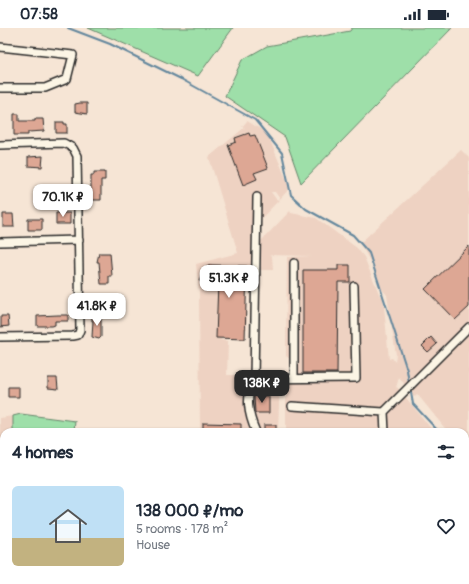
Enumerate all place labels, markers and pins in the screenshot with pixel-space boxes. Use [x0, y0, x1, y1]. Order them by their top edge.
pin: 70.1K ₽ [26, 184, 100, 218]
pin: 51.3K ₽ [192, 265, 266, 299]
pin: 41.8K ₽ [60, 293, 134, 327]
pin: 138K ₽ [229, 370, 295, 404]

